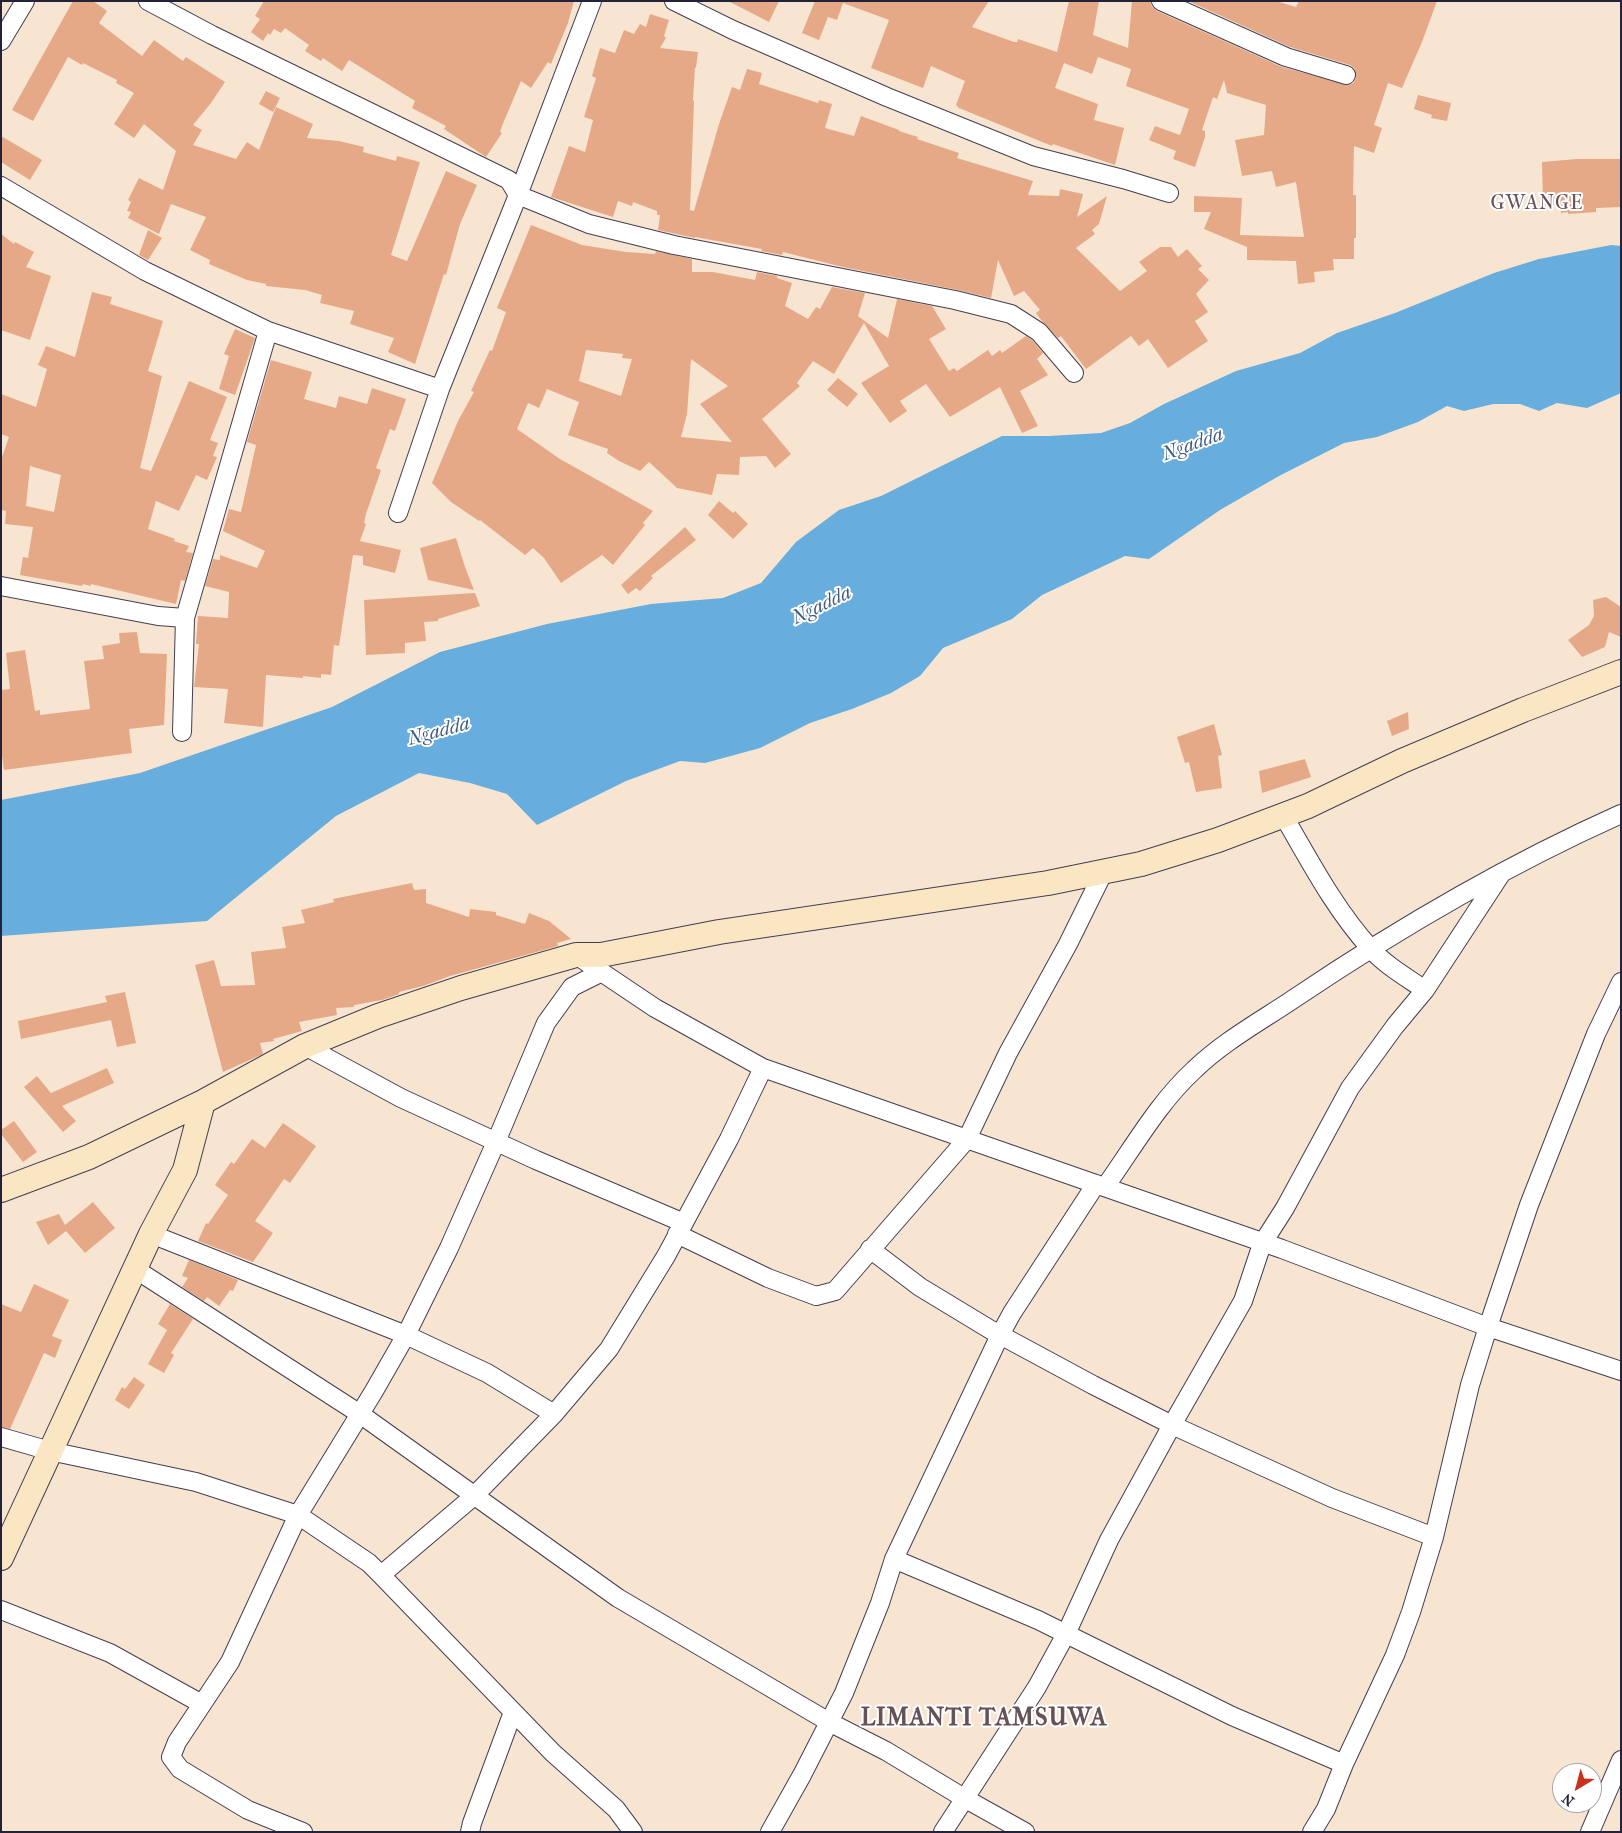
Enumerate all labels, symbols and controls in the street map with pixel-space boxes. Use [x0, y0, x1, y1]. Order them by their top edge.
district label: GWANGE [1490, 192, 1584, 216]
water label: Ngadda [1159, 423, 1227, 467]
water label: Ngadda [788, 581, 856, 631]
water label: Ngadda [405, 712, 473, 752]
district label: LIMANTI TAMSUWA [859, 1705, 1109, 1733]
north arrow [1552, 1763, 1602, 1813]
text: N [1559, 1790, 1578, 1810]

